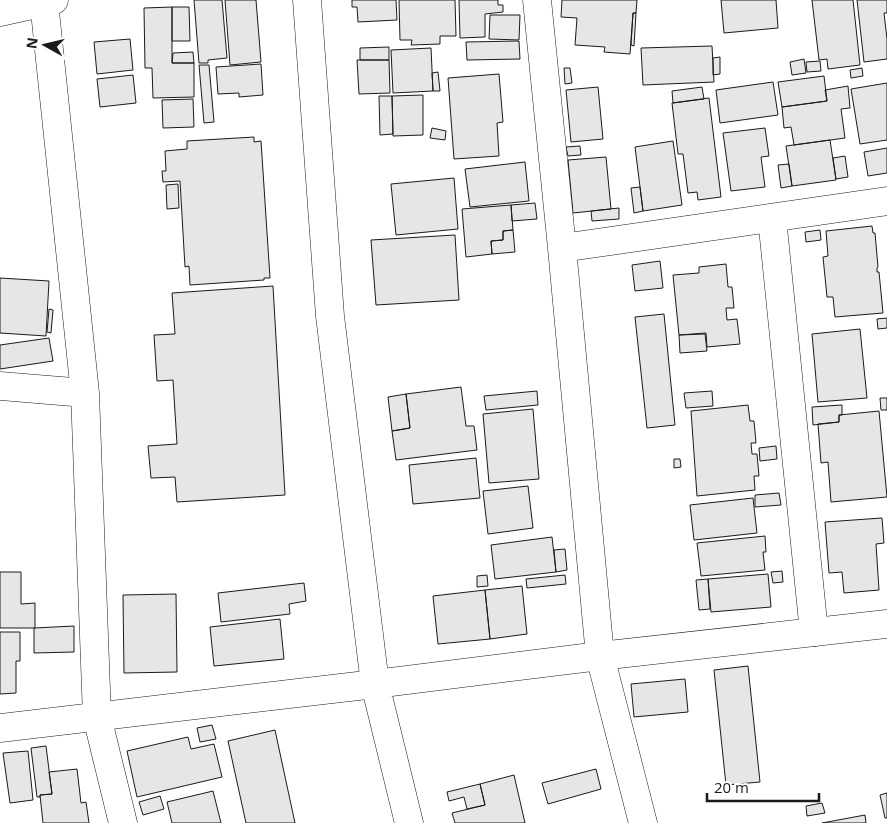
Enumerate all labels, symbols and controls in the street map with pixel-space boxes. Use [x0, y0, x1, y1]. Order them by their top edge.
north arrow [20, 20, 70, 70]
text: N [21, 36, 42, 50]
scale bar [707, 770, 820, 802]
text: 20 m [714, 777, 749, 797]

